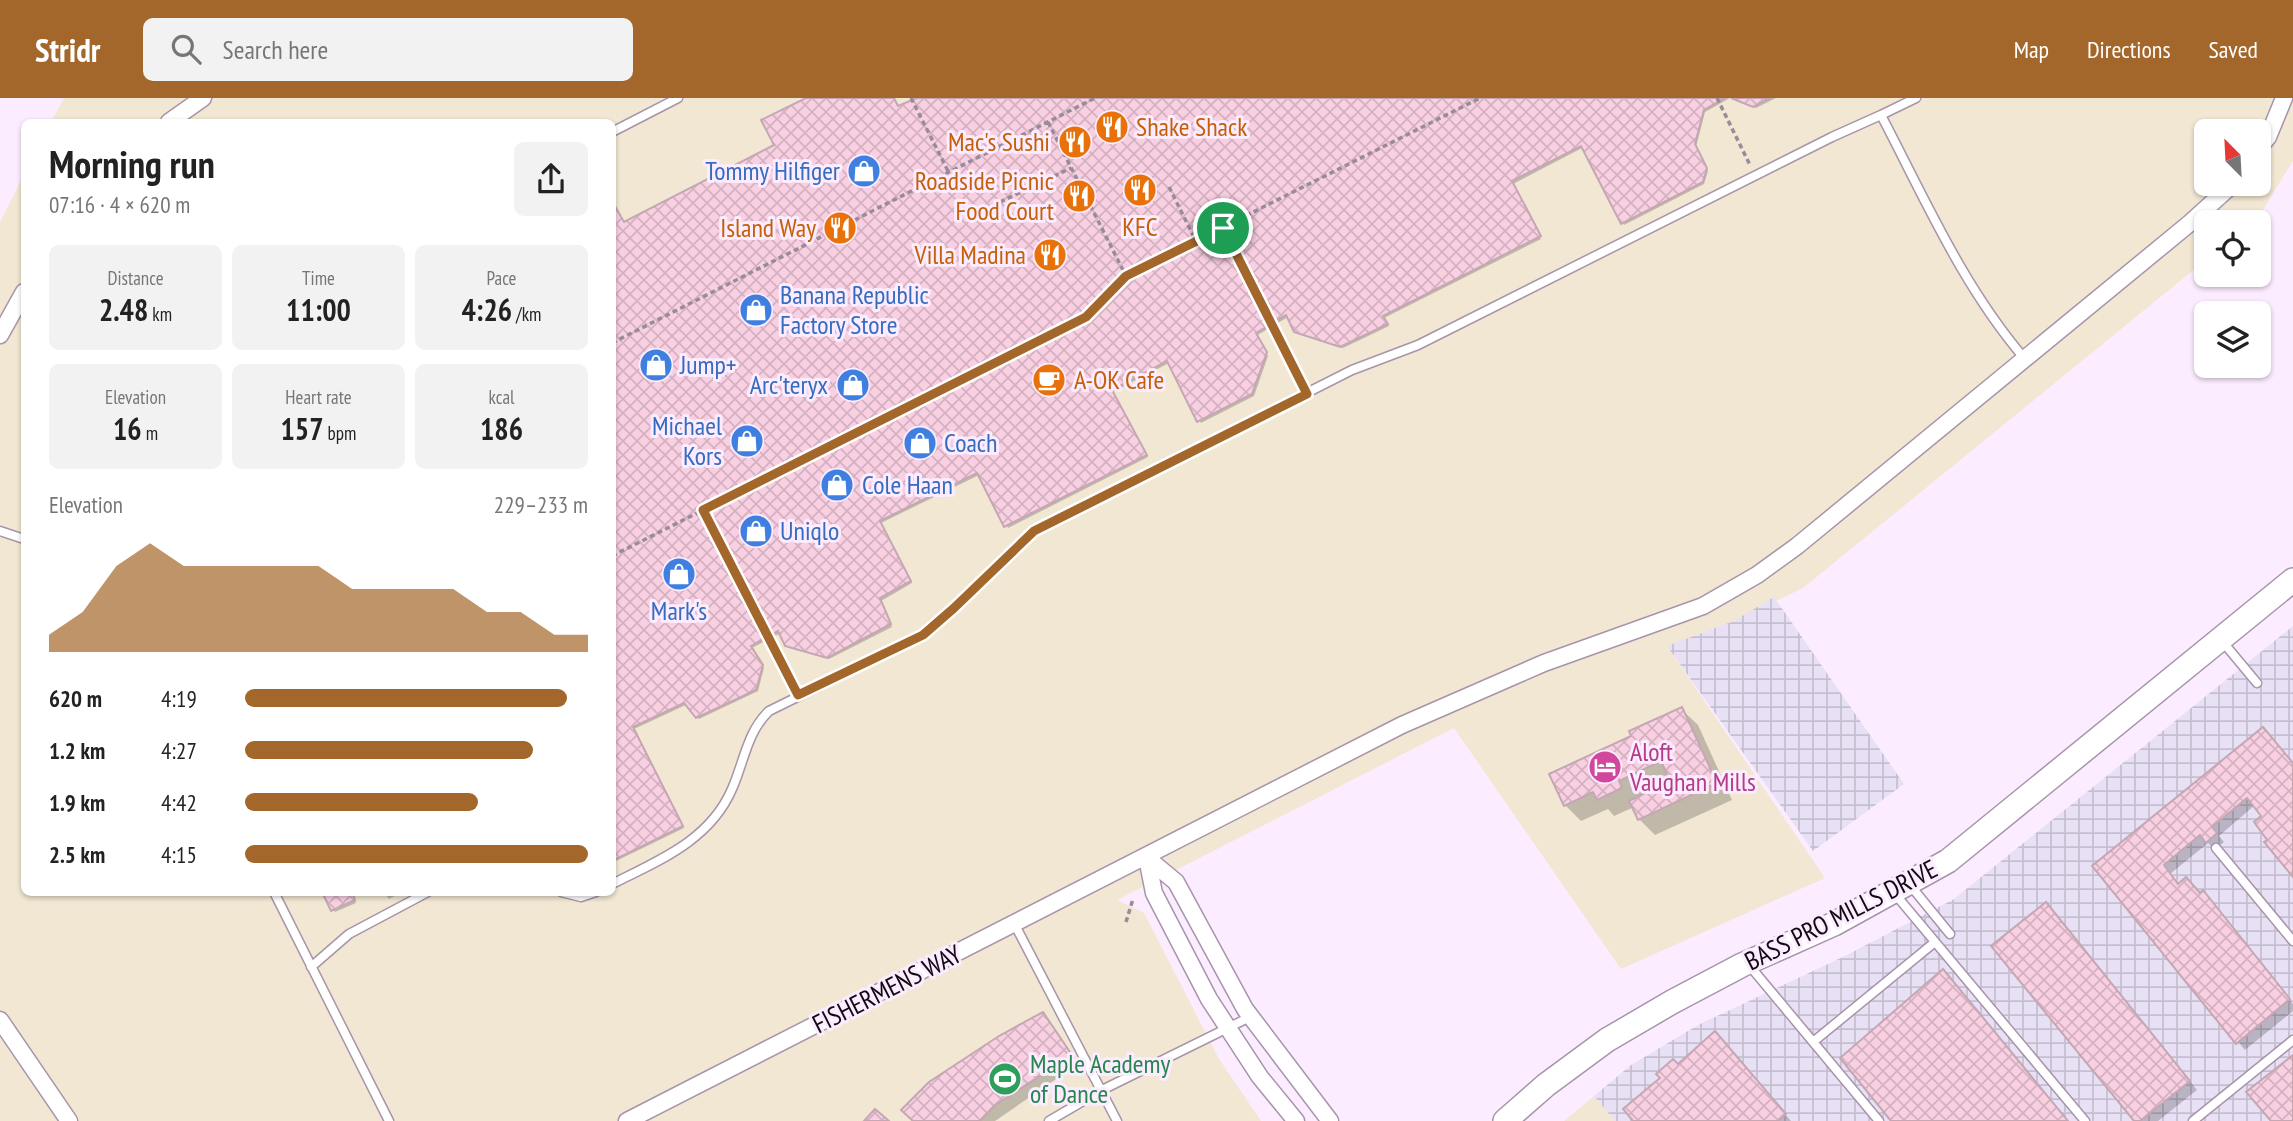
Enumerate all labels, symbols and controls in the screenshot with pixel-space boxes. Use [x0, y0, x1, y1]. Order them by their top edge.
search box [143, 18, 633, 81]
text: Stridr [35, 28, 101, 71]
icon: search [167, 30, 205, 68]
text: Search here [223, 33, 328, 66]
text: Map [2014, 34, 2049, 65]
text: Directions [2087, 34, 2171, 65]
text: Saved [2209, 34, 2258, 65]
restaurant icon: Shake Shack [1093, 108, 1131, 146]
place label: Shake Shack [1136, 110, 1247, 143]
north arrow [2194, 119, 2272, 196]
map controls [2194, 119, 2271, 378]
restaurant icon: Mac's Sushi [1056, 123, 1094, 161]
place label: Mac's Sushi [948, 125, 1050, 158]
text: Morning run [49, 139, 215, 188]
button: share [514, 142, 588, 216]
shop icon: Tommy Hilfiger [845, 152, 883, 190]
place label: Tommy Hilfiger [705, 154, 840, 187]
place label: Roadside Picnic Food Court [915, 164, 1054, 227]
restaurant icon: KFC [1121, 171, 1159, 209]
restaurant icon: Roadside Picnic Food Court [1060, 177, 1098, 215]
text: 07:16 · 4 × 620 m [49, 190, 190, 219]
pin [1193, 198, 1253, 258]
restaurant icon: Island Way [821, 209, 859, 247]
icon: arrive [1204, 209, 1242, 247]
place label: KFC [1122, 210, 1158, 243]
button: locate [2194, 210, 2271, 287]
place label: Island Way [720, 211, 816, 244]
restaurant icon: Villa Madina [1031, 236, 1069, 274]
place label: Villa Madina [914, 238, 1026, 271]
text: Distance [108, 266, 163, 290]
text: Time [302, 266, 335, 290]
text: Pace [487, 266, 516, 290]
place label: Banana Republic Factory Store [780, 278, 929, 341]
text: 2.48 [99, 290, 148, 329]
text: 11:00 [286, 290, 351, 329]
text: 4:26 [462, 290, 512, 329]
shop icon: Banana Republic Factory Store [737, 291, 775, 329]
button: layers [2194, 301, 2271, 378]
text: km [148, 302, 172, 326]
text: /km [512, 302, 541, 326]
shop icon: Jump+ [637, 346, 675, 384]
place label: Jump+ [679, 348, 737, 381]
cafe icon: A-OK Cafe [1030, 361, 1068, 399]
place label: A-OK Cafe [1074, 363, 1164, 396]
shop icon: Arc'teryx [834, 366, 872, 404]
place label: Arc'teryx [750, 368, 828, 401]
text: Elevation [105, 385, 166, 409]
text: Heart rate [285, 385, 352, 409]
text: kcal [489, 385, 514, 409]
text: 16 [113, 409, 142, 448]
text: 157 [281, 409, 324, 448]
text: 186 [480, 409, 523, 448]
place label: Michael Kors [652, 409, 722, 472]
text: m [142, 421, 158, 445]
text: bpm [324, 421, 356, 445]
shop icon: Michael Kors [728, 422, 766, 460]
shop icon: Coach [901, 424, 939, 462]
place label: Coach [944, 426, 998, 459]
shop icon: Cole Haan [818, 466, 856, 504]
place label: Cole Haan [862, 468, 953, 501]
text: Elevation [49, 490, 123, 519]
text: 229–233 m [494, 490, 588, 519]
shop icon: Uniqlo [737, 512, 775, 550]
place label: Uniqlo [780, 514, 839, 547]
shop icon: Mark's [660, 555, 698, 593]
place label: Mark's [651, 594, 707, 627]
text: 620 m [49, 684, 102, 713]
text: 4:19 [161, 684, 197, 713]
place label: Aloft Vaughan Mills [1629, 735, 1756, 798]
text: 1.2 km [49, 736, 105, 765]
text: 4:27 [161, 736, 197, 765]
hotel icon: Aloft Vaughan Mills [1586, 748, 1624, 786]
text: 1.9 km [49, 788, 105, 817]
text: 4:42 [161, 788, 197, 817]
text: 2.5 km [49, 840, 105, 869]
text: 4:15 [161, 840, 197, 869]
street label: BASS PRO MILLS DRIVE [1739, 852, 1943, 977]
street label: FISHERMENS WAY [807, 937, 967, 1040]
place label: Maple Academy of Dance [1030, 1047, 1170, 1110]
sports icon: Maple Academy of Dance [986, 1060, 1024, 1098]

